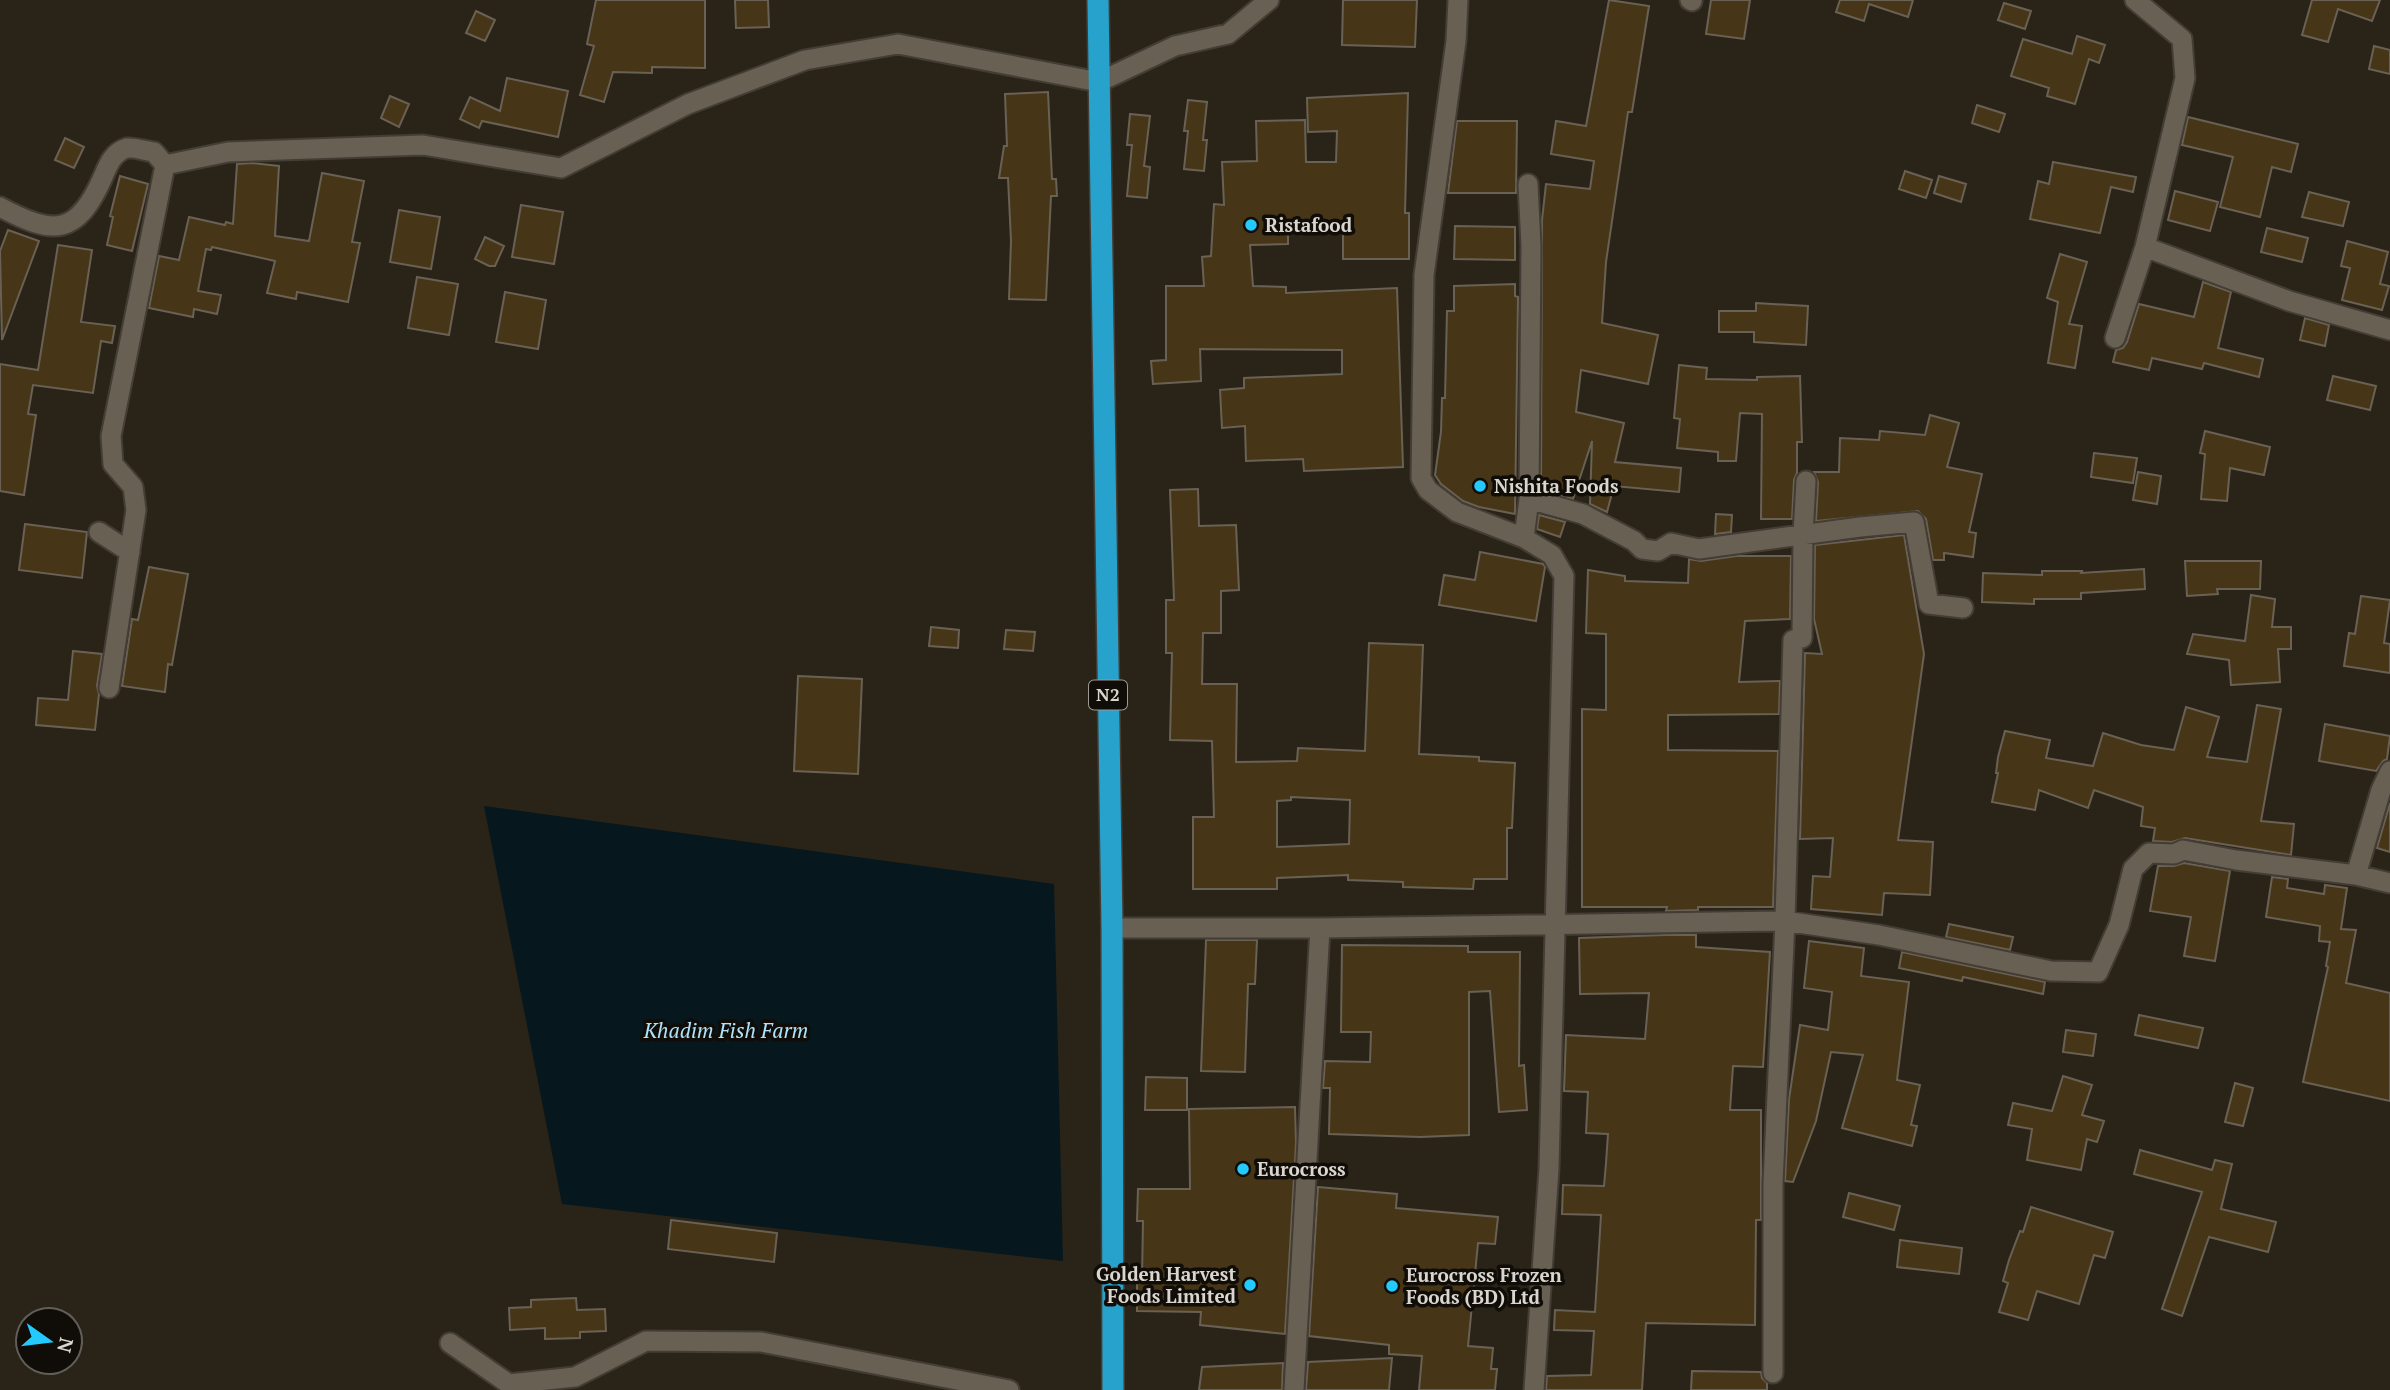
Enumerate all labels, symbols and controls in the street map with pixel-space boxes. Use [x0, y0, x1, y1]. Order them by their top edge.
place label: Ristafood [1265, 212, 1353, 237]
marker: Ristafood [1243, 217, 1259, 233]
place label: Nishita Foods [1494, 473, 1619, 498]
marker: Nishita Foods [1472, 478, 1488, 494]
road number: N2 [1089, 680, 1127, 710]
water label: Khadim Fish Farm [643, 1016, 808, 1044]
place label: Eurocross [1257, 1156, 1346, 1181]
marker: Eurocross [1235, 1161, 1251, 1177]
place label: Golden Harvest Foods Limited [1096, 1261, 1237, 1308]
place label: Eurocross Frozen Foods (BD) Ltd [1406, 1262, 1563, 1309]
marker: Golden Harvest Foods Limited [1242, 1277, 1258, 1293]
marker: Eurocross Frozen Foods (BD) Ltd [1384, 1278, 1400, 1294]
north arrow [14, 1306, 84, 1376]
text: N [52, 1335, 80, 1356]

